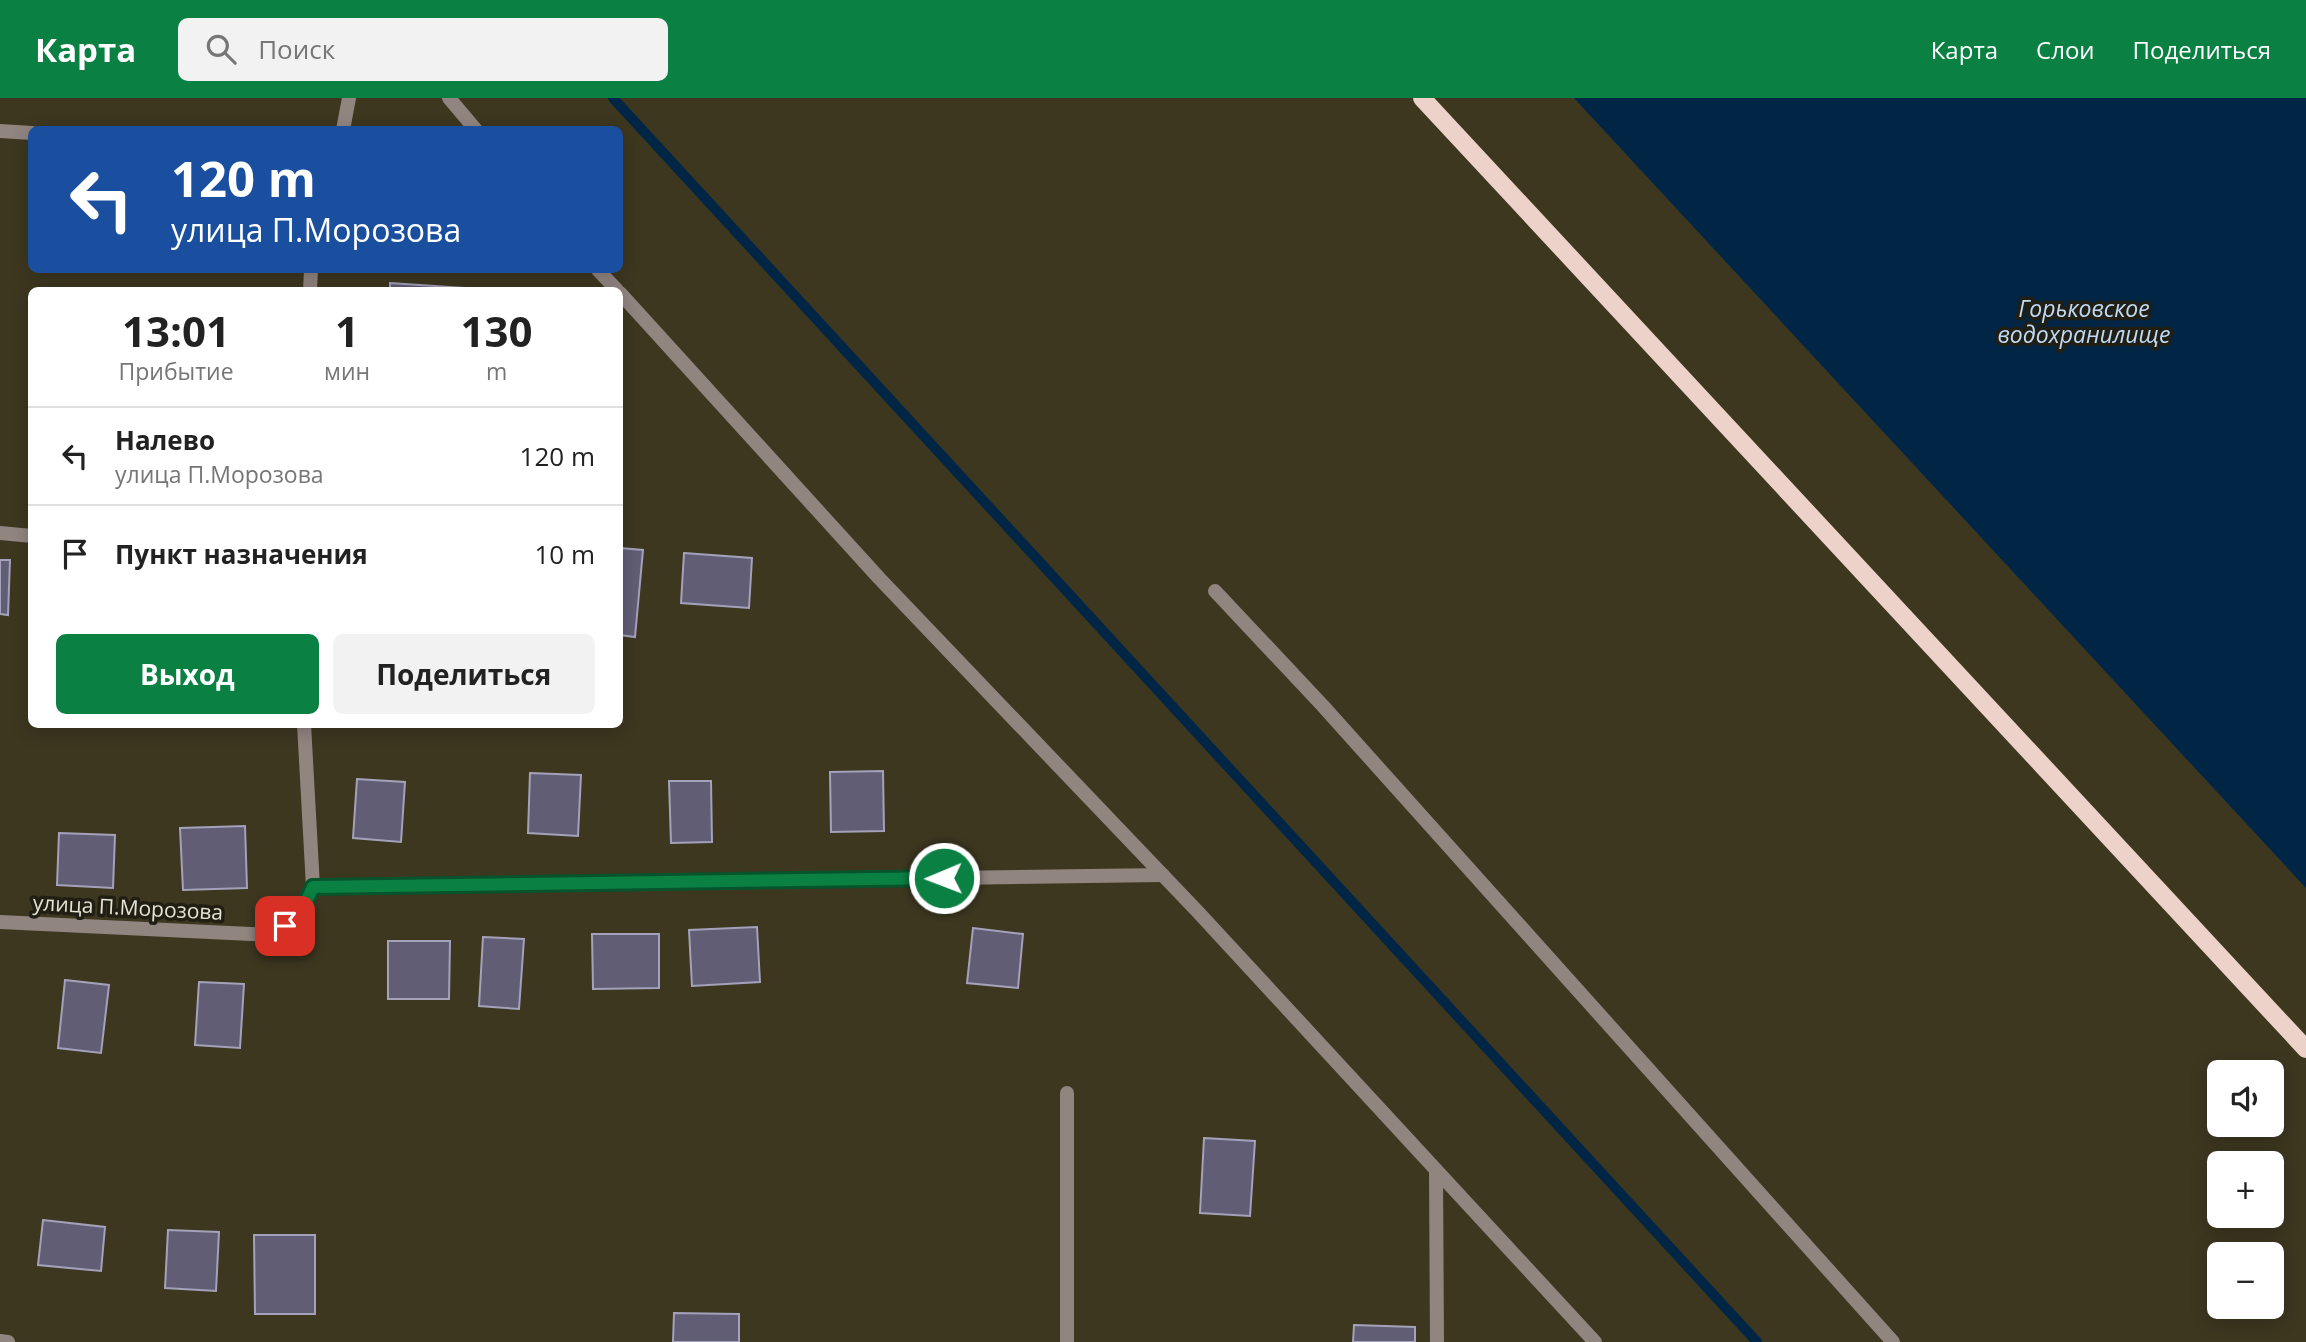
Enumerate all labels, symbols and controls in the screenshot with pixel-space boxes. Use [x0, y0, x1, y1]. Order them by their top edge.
search box [178, 18, 668, 81]
text: Карта [35, 27, 136, 72]
icon: search [202, 30, 240, 68]
text: Поиск [258, 31, 335, 67]
text: Карта [1931, 33, 1998, 66]
text: Слои [2036, 33, 2095, 66]
text: Поделиться [2133, 33, 2271, 66]
text: 120 m [171, 145, 316, 211]
icon: left [56, 154, 147, 245]
text: улица П.Морозова [171, 208, 461, 251]
water label: Горьковское водохранилище [1997, 292, 2171, 350]
text: 13:01 [122, 302, 230, 359]
text: 1 [335, 302, 359, 359]
text: 130 [461, 302, 533, 359]
text: Прибытие [118, 355, 234, 387]
text: мин [324, 355, 370, 387]
text: m [486, 355, 507, 387]
text: Налево [115, 422, 215, 458]
icon: left [56, 437, 94, 475]
text: 120 m [520, 438, 595, 474]
text: улица П.Морозова [115, 458, 324, 490]
icon: arrive [56, 535, 94, 573]
text: Пункт назначения [115, 536, 368, 572]
text: 10 m [534, 536, 595, 572]
button: Выход [56, 634, 319, 714]
button: Поделиться [333, 634, 595, 714]
position arrow [907, 841, 981, 915]
street label: улица П.Морозова [32, 888, 224, 926]
pin [255, 896, 315, 956]
icon: arrive [266, 907, 304, 945]
map controls [2207, 1060, 2284, 1319]
button: sound [2207, 1060, 2284, 1137]
button: + [2207, 1151, 2284, 1228]
button: − [2207, 1242, 2284, 1319]

